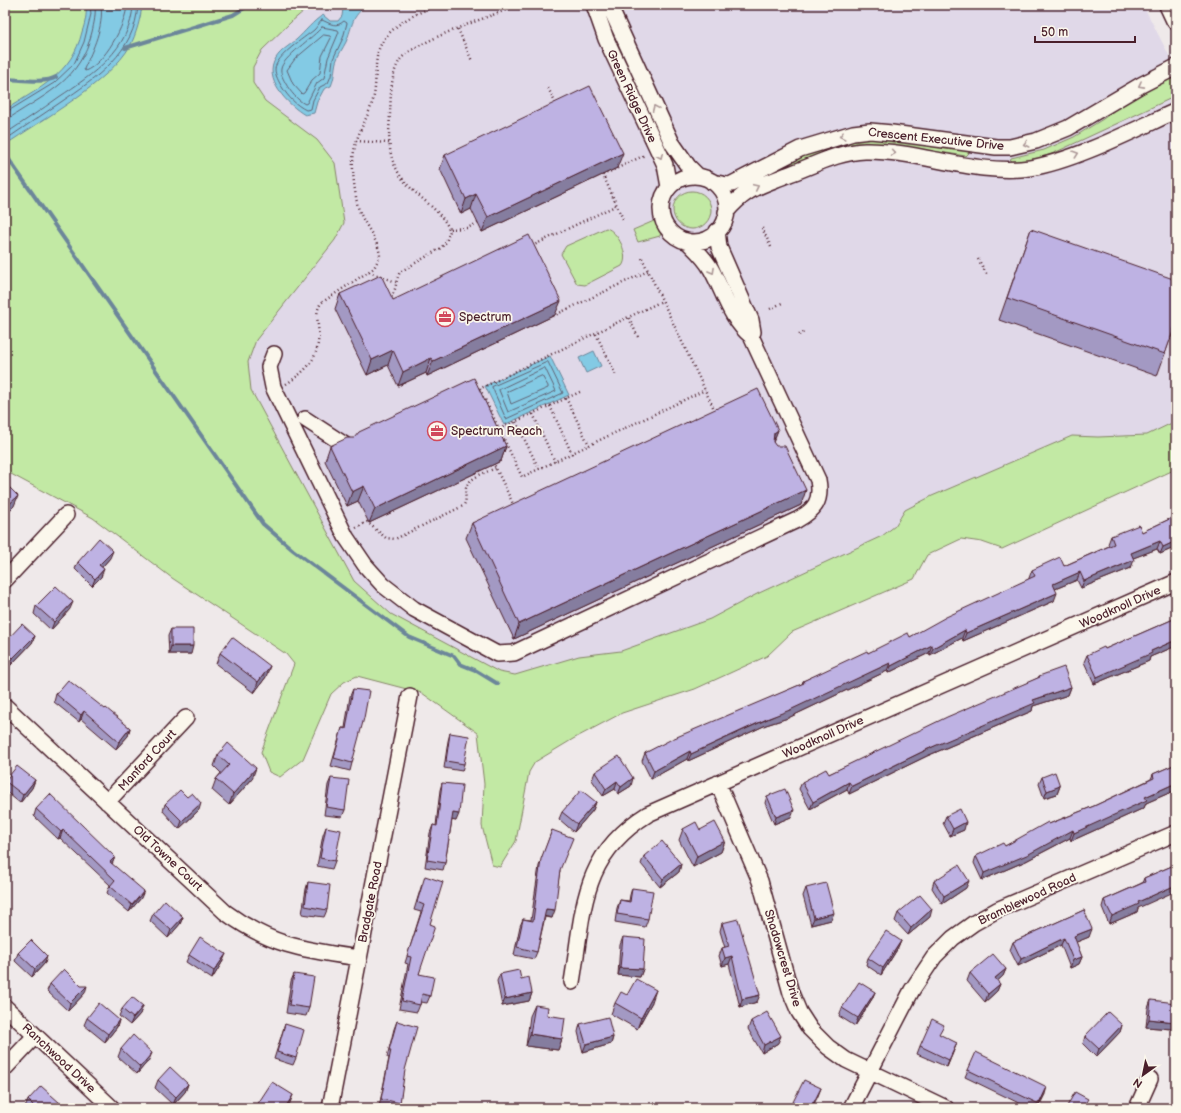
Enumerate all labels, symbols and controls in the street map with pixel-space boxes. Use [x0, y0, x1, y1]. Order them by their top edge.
scale bar [1035, 18, 1135, 44]
text: 50 m [1041, 25, 1068, 40]
street label: Green Ridge Drive [603, 47, 660, 145]
one-way arrow [1138, 80, 1145, 87]
one-way arrow [652, 105, 660, 112]
street label: Crescent Executive Drive [867, 125, 1005, 154]
one-way arrow [839, 131, 845, 139]
one-way arrow [1023, 139, 1030, 148]
one-way arrow [890, 148, 897, 157]
one-way arrow [1072, 150, 1079, 159]
one-way arrow [655, 151, 663, 159]
one-way arrow [752, 184, 759, 192]
one-way arrow [707, 267, 714, 274]
office icon: Spectrum [434, 306, 456, 328]
place label: Spectrum [459, 310, 511, 325]
office icon: Spectrum Reach [426, 420, 448, 442]
place label: Spectrum Reach [451, 424, 542, 439]
street label: Woodknoll Drive [1077, 583, 1163, 632]
street label: Woodknoll Drive [780, 713, 866, 762]
street label: Manford Court [115, 726, 180, 794]
street label: Old Towne Court [130, 822, 206, 895]
street label: Bradgate Road [355, 860, 386, 944]
street label: Bramblewood Road [976, 870, 1079, 929]
street label: Shadowcrest Drive [761, 908, 804, 1009]
street label: Ranchwood Drive [19, 1021, 98, 1096]
north arrow [1123, 1055, 1163, 1095]
text: N [1131, 1075, 1145, 1091]

